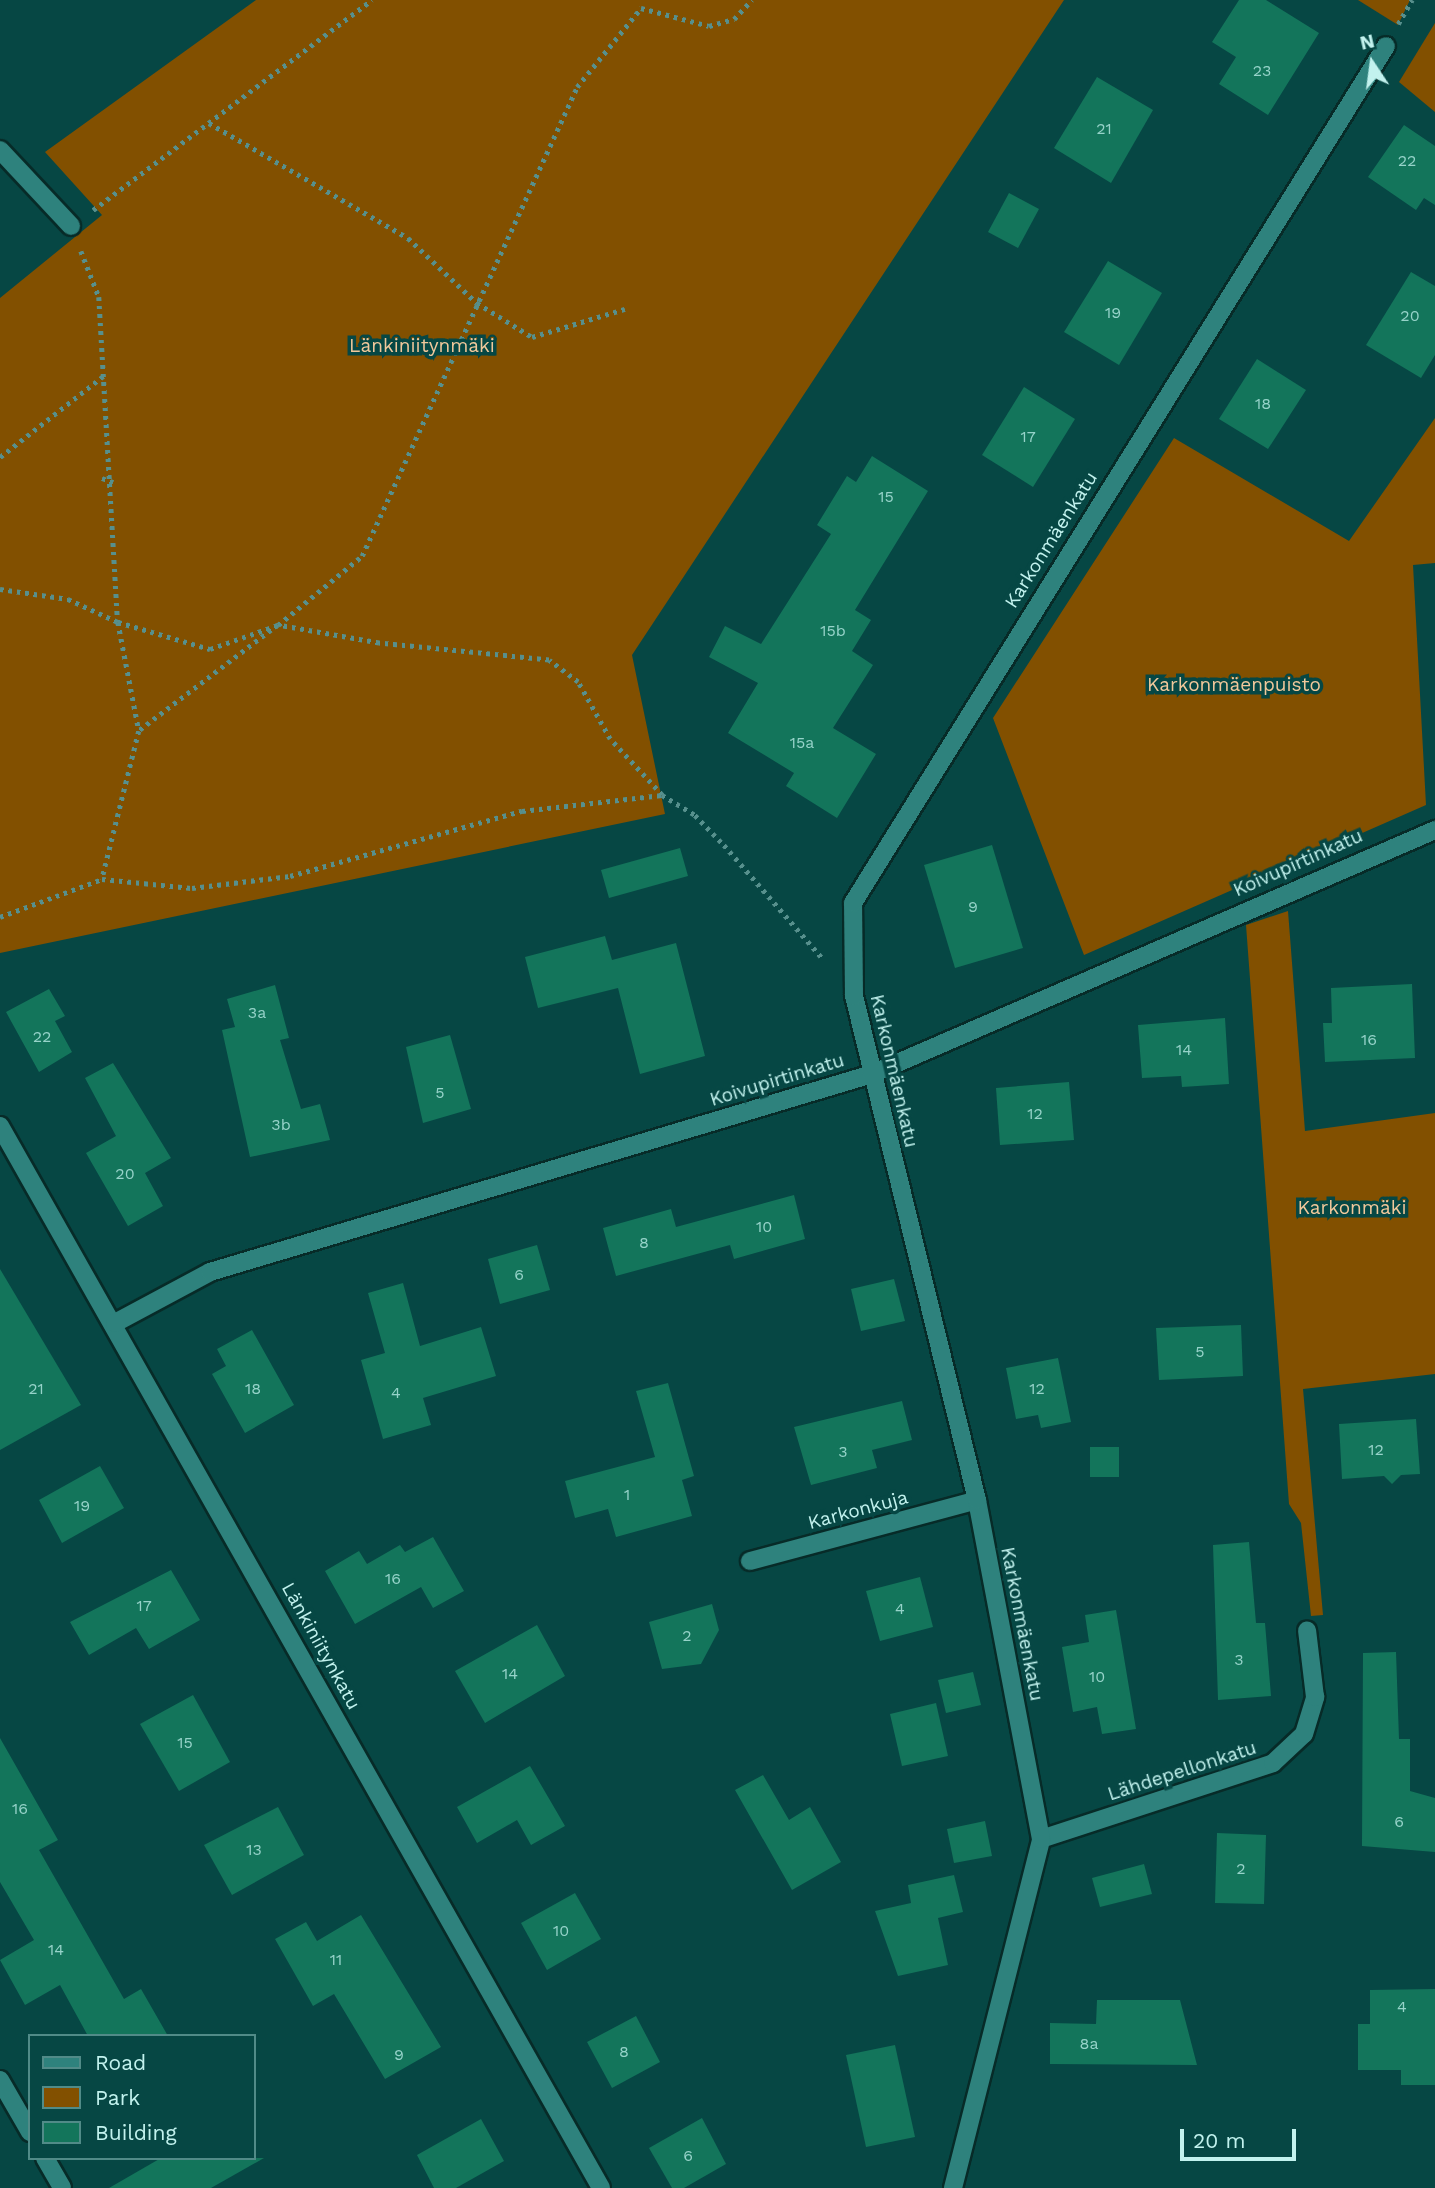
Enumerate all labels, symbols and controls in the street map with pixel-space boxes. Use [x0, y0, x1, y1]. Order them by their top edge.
north arrow [1337, 28, 1407, 98]
text: N [1358, 29, 1377, 55]
house number: 23 [1253, 61, 1271, 81]
house number: 21 [1096, 119, 1112, 139]
house number: 22 [1398, 151, 1416, 171]
house number: 19 [1105, 303, 1121, 323]
house number: 20 [1400, 306, 1420, 326]
park label: Länkiniitynmäki [349, 335, 495, 357]
house number: 18 [1255, 394, 1271, 414]
house number: 17 [1020, 427, 1036, 447]
street label: Karkonmäenkatu [1000, 468, 1102, 612]
house number: 15 [878, 487, 894, 507]
house number: 15b [820, 621, 846, 641]
park label: Karkonmäenpuisto [1147, 674, 1321, 696]
house number: 15a [790, 733, 814, 753]
street label: Koivupirtinkatu [1230, 824, 1366, 902]
house number: 9 [968, 897, 978, 917]
street label: Karkonmäenkatu [865, 992, 923, 1150]
house number: 3a [248, 1003, 266, 1023]
house number: 22 [33, 1027, 51, 1047]
house number: 16 [1361, 1030, 1377, 1050]
house number: 14 [1176, 1040, 1192, 1060]
street label: Koivupirtinkatu [707, 1049, 847, 1111]
house number: 5 [435, 1083, 445, 1103]
house number: 12 [1027, 1104, 1043, 1124]
house number: 3b [271, 1115, 291, 1135]
house number: 20 [115, 1164, 135, 1184]
park label: Karkonmäki [1298, 1197, 1406, 1219]
house number: 10 [756, 1217, 772, 1237]
house number: 8 [639, 1233, 649, 1253]
house number: 6 [514, 1265, 524, 1285]
house number: 5 [1195, 1342, 1205, 1362]
house number: 21 [28, 1379, 44, 1399]
house number: 18 [245, 1379, 261, 1399]
house number: 12 [1029, 1379, 1045, 1399]
house number: 4 [391, 1383, 401, 1403]
house number: 12 [1368, 1440, 1384, 1460]
house number: 3 [838, 1442, 848, 1462]
house number: 1 [624, 1485, 630, 1505]
street label: Karkonkuja [805, 1486, 911, 1534]
house number: 19 [74, 1496, 90, 1516]
street label: Karkonmäenkatu [996, 1545, 1048, 1703]
house number: 16 [385, 1569, 401, 1589]
street label: Länkiniitynkatu [277, 1578, 365, 1714]
house number: 17 [136, 1596, 152, 1616]
house number: 4 [895, 1599, 905, 1619]
house number: 2 [682, 1626, 692, 1646]
house number: 3 [1234, 1650, 1244, 1670]
house number: 14 [502, 1664, 518, 1684]
house number: 10 [1089, 1667, 1105, 1687]
house number: 15 [177, 1733, 193, 1753]
street label: Lähdepellonkatu [1105, 1736, 1259, 1806]
house number: 16 [12, 1799, 28, 1819]
house number: 6 [1394, 1812, 1404, 1832]
house number: 13 [246, 1840, 262, 1860]
house number: 2 [1236, 1859, 1246, 1879]
house number: 10 [553, 1921, 569, 1941]
house number: 14 [48, 1940, 64, 1960]
house number: 11 [330, 1950, 342, 1970]
house number: 4 [1397, 1997, 1407, 2017]
legend [28, 2034, 256, 2160]
house number: 8a [1080, 2034, 1098, 2054]
house number: 8 [619, 2042, 629, 2062]
house number: 9 [394, 2045, 404, 2065]
text: Road [95, 2050, 146, 2075]
text: Park [95, 2085, 140, 2110]
scale bar [1183, 2114, 1298, 2158]
text: Building [95, 2120, 177, 2145]
text: 20 m [1193, 2128, 1245, 2153]
house number: 6 [683, 2146, 693, 2166]

